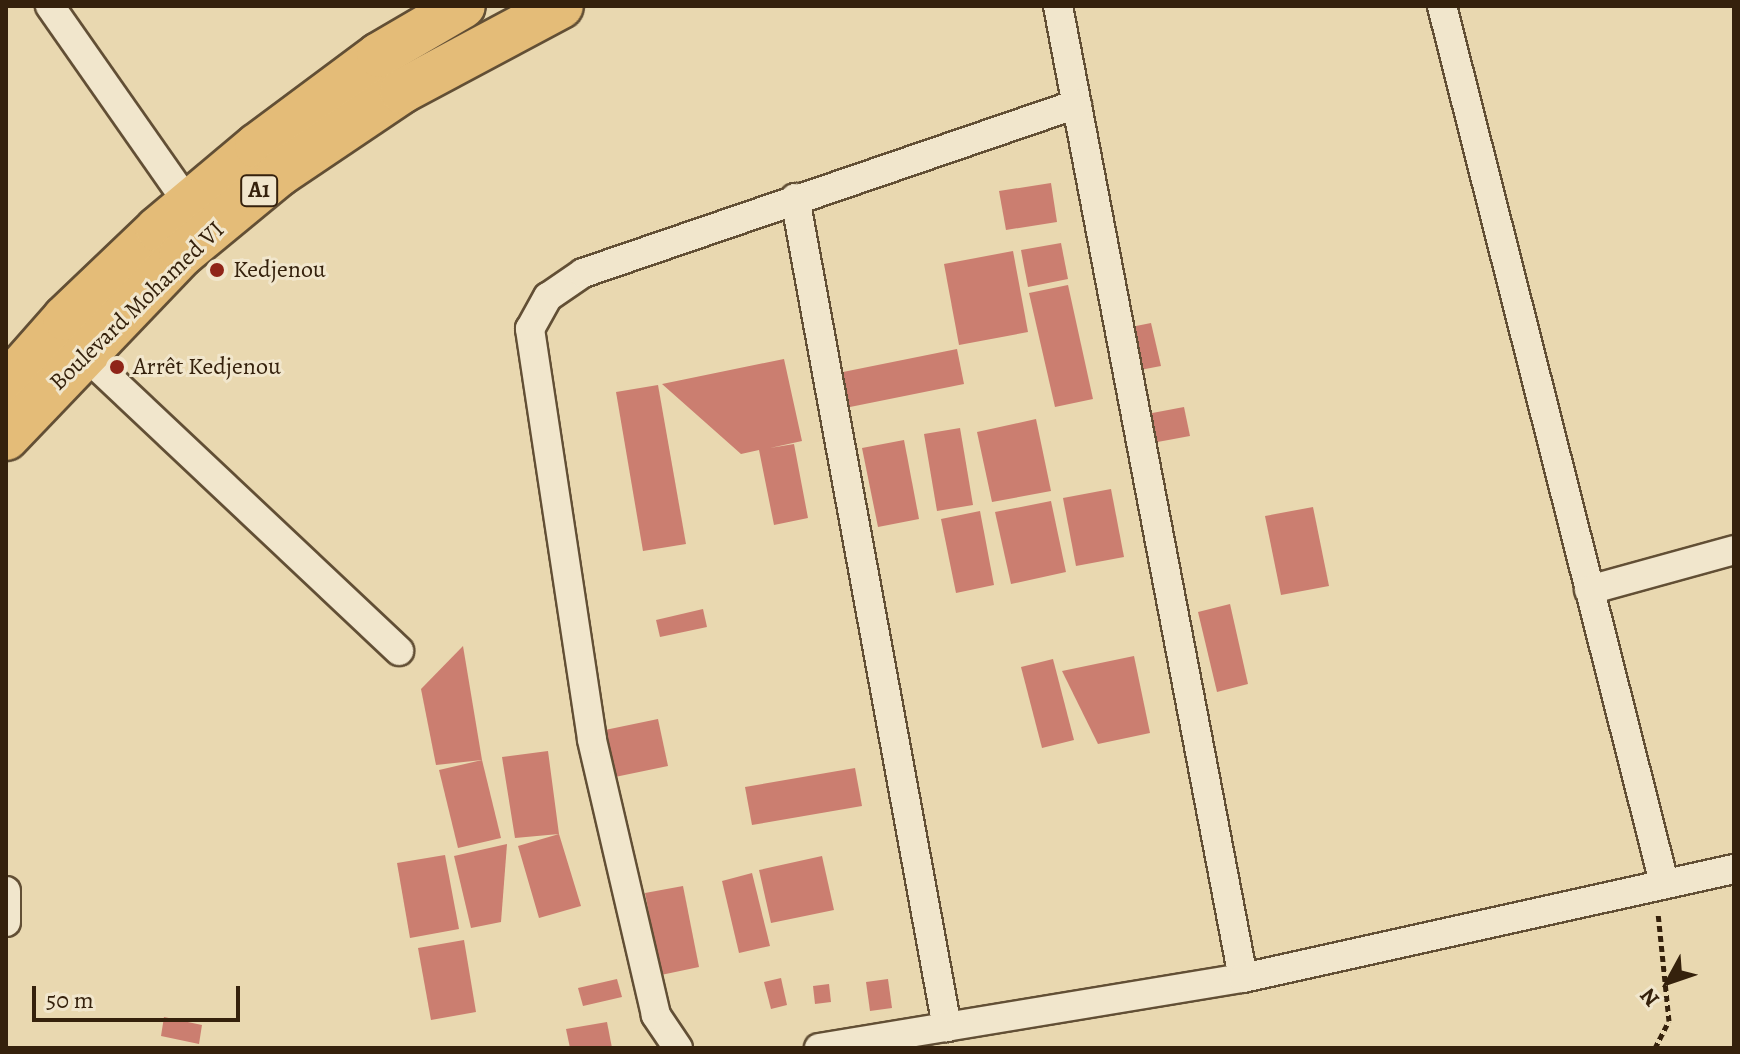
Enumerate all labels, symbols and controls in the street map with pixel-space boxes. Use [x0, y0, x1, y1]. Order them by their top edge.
road number: A1 [239, 173, 279, 209]
street label: Boulevard Mohamed VI [44, 215, 230, 397]
place label: Kedjenou [233, 256, 326, 284]
marker: Kedjenou [208, 261, 226, 279]
place label: Arrêt Kedjenou [133, 353, 281, 381]
marker: Arrêt Kedjenou [108, 358, 126, 376]
north arrow [1628, 942, 1708, 1022]
scale bar [36, 970, 244, 1020]
text: N [1633, 982, 1666, 1013]
text: 50 m [46, 984, 94, 1016]

